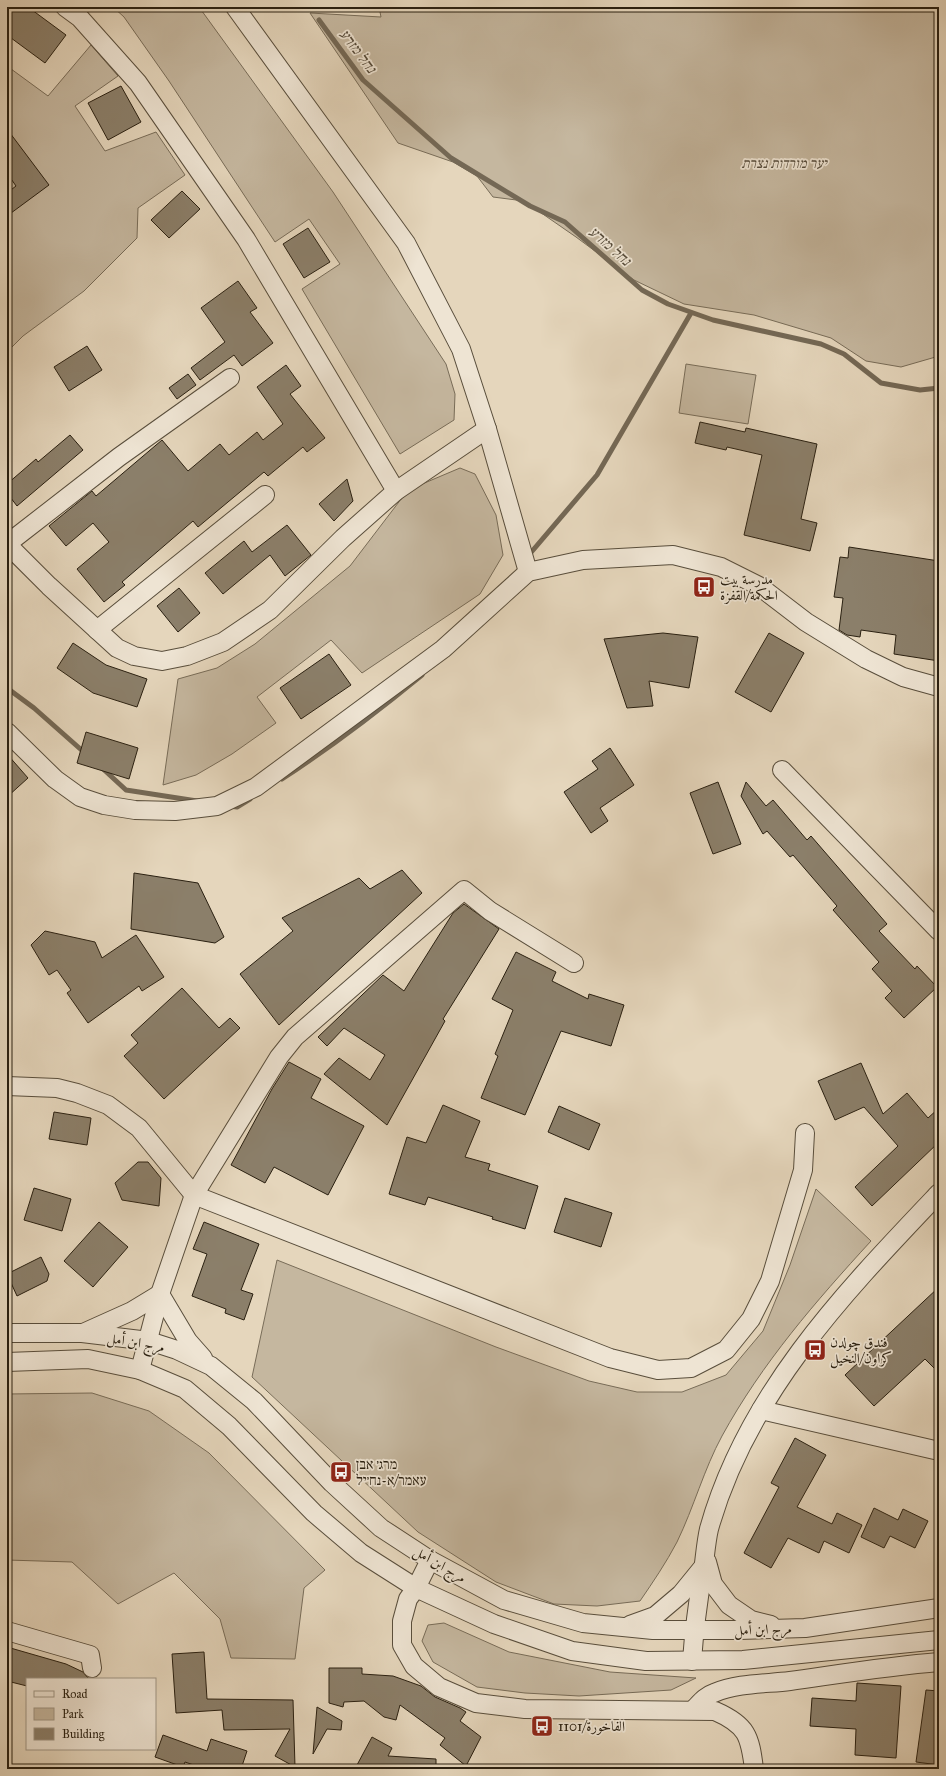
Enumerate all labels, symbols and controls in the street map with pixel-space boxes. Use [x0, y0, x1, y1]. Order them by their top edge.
water label: נחל מזרע [336, 26, 381, 77]
park label: יער מורדות נצרת [741, 155, 829, 172]
water label: נחל מזרע [585, 223, 635, 270]
place label: مدرسة بيت الحكمة/القفزة [720, 571, 778, 604]
bus stop icon: مدرسة بيت الحكمة/القفزة [691, 574, 717, 600]
street label: مرج ابن أمل [105, 1327, 166, 1360]
place label: فندق چولدن كراون/النخيل [830, 1334, 892, 1369]
bus stop icon: فندق چولدن كراون/النخيل [802, 1337, 828, 1363]
place label: מרג׳ אבן עאמר/א-נח׳יל [356, 1456, 427, 1489]
bus stop icon: מרג׳ אבן עאמר/א-נח׳יל [328, 1459, 354, 1485]
street label: مرج ابن أمل [408, 1541, 470, 1590]
street label: مرج ابن أمل [734, 1618, 793, 1643]
legend [26, 1678, 156, 1750]
text: Road [62, 1687, 88, 1701]
text: Park [62, 1707, 84, 1721]
bus stop icon: الفاخورة/1101 [529, 1713, 555, 1739]
place label: الفاخورة/1101 [558, 1718, 625, 1735]
text: Building [62, 1727, 105, 1742]

